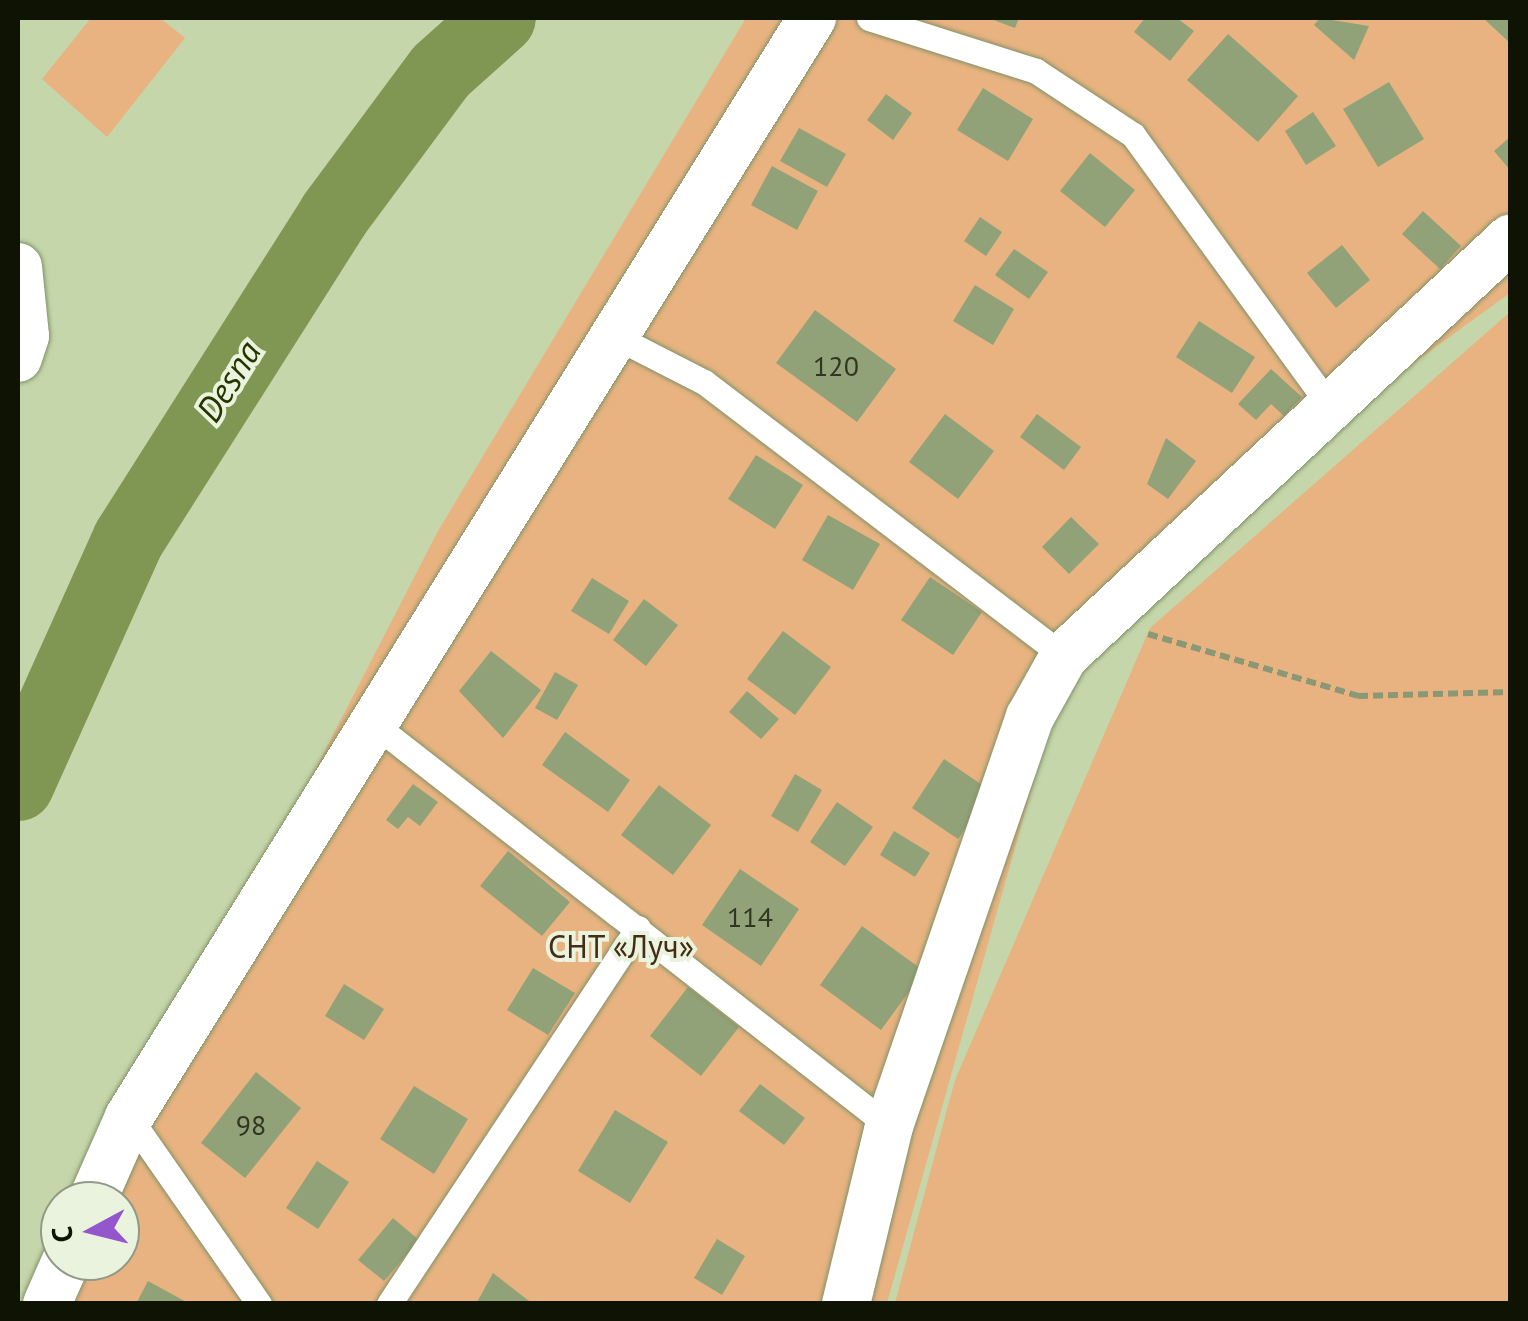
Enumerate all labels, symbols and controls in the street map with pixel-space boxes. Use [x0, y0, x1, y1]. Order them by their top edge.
water label: Desna [187, 333, 269, 429]
house number: 120 [813, 349, 859, 383]
house number: 114 [727, 900, 773, 934]
park label: СНТ «Луч» [547, 927, 695, 965]
house number: 98 [236, 1108, 266, 1142]
north arrow [40, 1181, 140, 1281]
text: С [42, 1224, 81, 1244]

